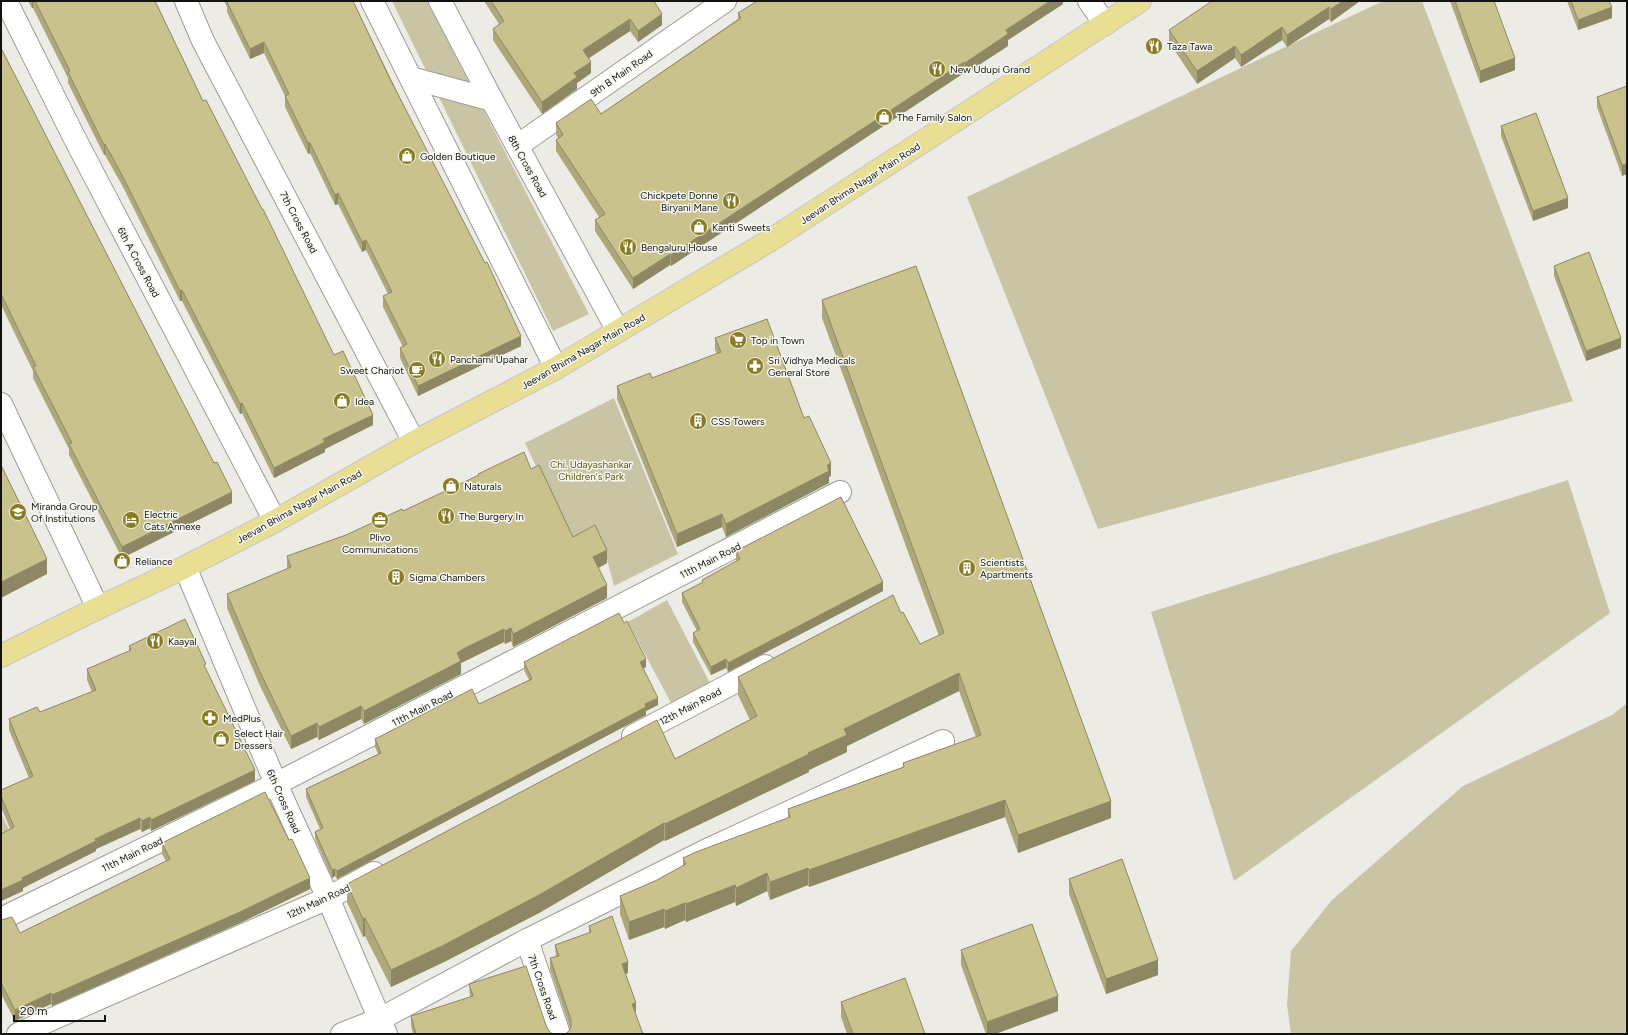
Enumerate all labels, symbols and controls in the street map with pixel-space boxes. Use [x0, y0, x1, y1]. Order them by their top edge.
restaurant icon: Taza Tawa [1144, 36, 1164, 56]
place label: Taza Tawa [1167, 40, 1212, 53]
street label: 9th B Main Road [588, 47, 655, 100]
restaurant icon: New Udupi Grand [927, 59, 947, 79]
place label: New Udupi Grand [950, 63, 1030, 76]
shop icon: The Family Salon [874, 107, 894, 127]
place label: The Family Salon [897, 111, 973, 124]
street label: 8th Cross Road [505, 133, 550, 200]
street label: Jeevan Bhima Nagar Main Road [798, 140, 923, 227]
shop icon: Golden Boutique [397, 146, 417, 166]
place label: Golden Boutique [420, 150, 496, 163]
street label: 7th Cross Road [277, 189, 320, 256]
place label: Chickpete Donne Biryani Mane [640, 189, 719, 214]
restaurant icon: Chickpete Donne Biryani Mane [721, 191, 741, 211]
shop icon: Kanti Sweets [689, 217, 709, 237]
place label: Kanti Sweets [712, 221, 771, 234]
street label: 6th A Cross Road [115, 225, 163, 300]
restaurant icon: Bengaluru House [618, 237, 638, 257]
place label: Bengaluru House [641, 241, 718, 254]
street label: Jeevan Bhima Nagar Main Road [519, 311, 648, 392]
supermarket icon: Top in Town [728, 330, 748, 350]
place label: Top in Town [751, 334, 805, 347]
restaurant icon: Panchami Upahar [427, 349, 447, 369]
place label: Panchami Upahar [450, 353, 529, 366]
place label: Sri Vidhya Medicals General Store [768, 354, 855, 379]
pharmacy icon: Sri Vidhya Medicals General Store [745, 356, 765, 376]
cafe icon: Sweet Chariot [407, 360, 427, 380]
place label: Sweet Chariot [340, 364, 404, 377]
shop icon: Idea [332, 391, 352, 411]
place label: Idea [355, 395, 374, 408]
building icon: CSS Towers [688, 411, 708, 431]
place label: CSS Towers [711, 415, 765, 428]
park label: Chi. Udayashankar Children's Park [550, 458, 633, 483]
street label: Jeevan Bhima Nagar Main Road [234, 467, 364, 546]
shop icon: Naturals [441, 476, 461, 496]
place label: Naturals [464, 480, 502, 493]
place label: Miranda Group Of Institutions [31, 500, 98, 525]
school or university icon: Miranda Group Of Institutions [8, 502, 28, 522]
restaurant icon: The Burgery In [436, 506, 456, 526]
place label: Electric Cats Annexe [144, 508, 201, 533]
hotel icon: Electric Cats Annexe [121, 510, 141, 530]
office icon: Plivo Communications [370, 510, 390, 530]
place label: The Burgery In [459, 510, 524, 523]
place label: Plivo Communications [342, 531, 418, 556]
street label: 11th Main Road [677, 539, 743, 581]
shop icon: Reliance [112, 551, 132, 571]
place label: Reliance [135, 555, 173, 568]
place label: Scientists Apartments [980, 556, 1033, 581]
building icon: Scientists Apartments [957, 558, 977, 578]
building icon: Sigma Chambers [386, 567, 406, 587]
place label: Sigma Chambers [409, 571, 486, 584]
restaurant icon: Kaayal [145, 631, 165, 651]
place label: Kaayal [168, 635, 197, 648]
street label: 12th Main Road [657, 685, 724, 728]
street label: 11th Main Road [389, 687, 455, 729]
pharmacy icon: MedPlus [200, 708, 220, 728]
place label: MedPlus [223, 712, 261, 725]
place label: Select Hair Dressers [234, 727, 284, 752]
shop icon: Select Hair Dressers [211, 729, 231, 749]
street label: 6th Cross Road [264, 767, 304, 835]
street label: 11th Main Road [99, 834, 165, 875]
street label: 12th Main Road [284, 881, 352, 922]
street label: 7th Cross Road [525, 953, 560, 1022]
scale bar [14, 997, 105, 1023]
text: 20 m [20, 1004, 48, 1018]

